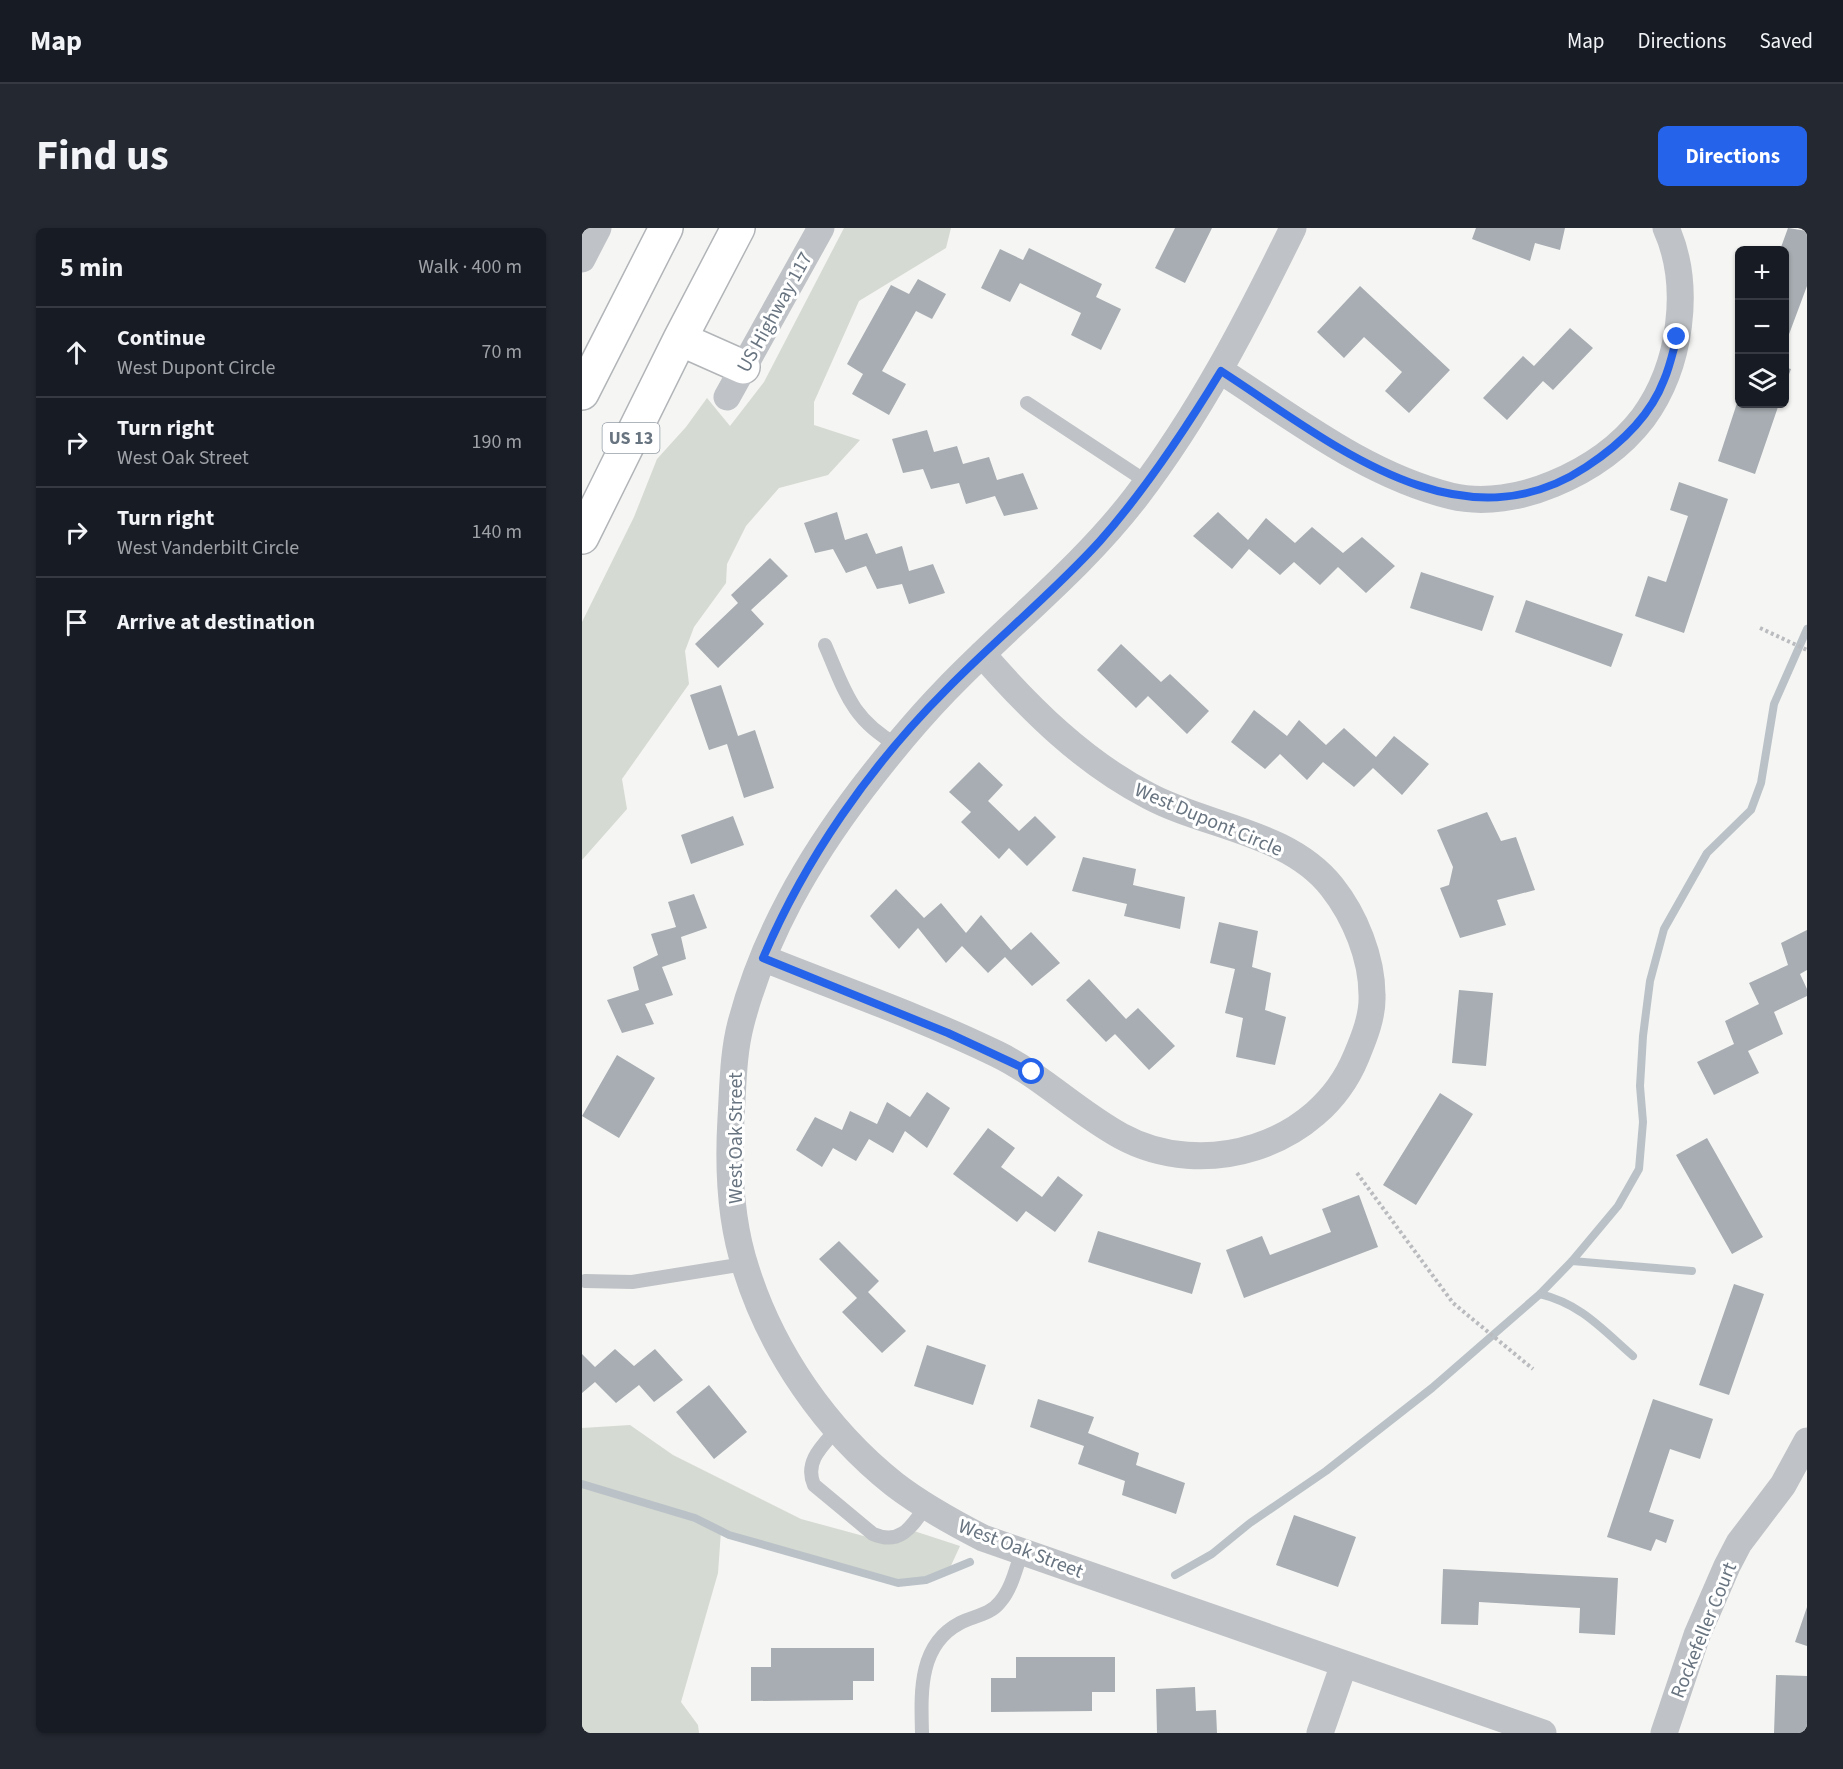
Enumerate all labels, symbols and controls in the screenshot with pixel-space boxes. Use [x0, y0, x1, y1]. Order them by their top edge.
text: Map [30, 21, 82, 61]
text: Map [1567, 26, 1605, 56]
text: Directions [1638, 26, 1726, 56]
text: Saved [1759, 26, 1813, 56]
text: Find us [36, 126, 169, 186]
button: Directions [1658, 126, 1807, 186]
map controls [1735, 246, 1789, 408]
button: + [1735, 246, 1789, 300]
street label: US Highway 117 [730, 247, 820, 378]
text: 5 min [60, 249, 123, 286]
text: Walk · 400 m [418, 253, 522, 281]
button: − [1735, 300, 1789, 354]
text: Continue [117, 322, 206, 354]
route end [1663, 323, 1689, 349]
icon: ahead [60, 336, 93, 369]
text: 70 m [482, 338, 522, 366]
text: West Dupont Circle [117, 354, 275, 382]
button: layers [1735, 354, 1789, 408]
text: Turn right [117, 412, 214, 444]
road number: US 13 [602, 423, 660, 453]
icon: right [60, 426, 93, 459]
text: 190 m [472, 428, 522, 456]
text: West Oak Street [117, 444, 249, 472]
text: Turn right [117, 502, 214, 534]
icon: right [60, 516, 93, 549]
text: 140 m [472, 518, 522, 546]
text: West Vanderbilt Circle [117, 534, 299, 562]
icon: arrive [60, 606, 93, 639]
text: Arrive at destination [117, 606, 315, 638]
street label: West Dupont Circle [1130, 776, 1287, 864]
route start [1018, 1058, 1044, 1084]
street label: West Oak Street [722, 1072, 750, 1204]
street label: West Oak Street [954, 1512, 1087, 1586]
street label: Rockefeller Court [1664, 1558, 1744, 1702]

